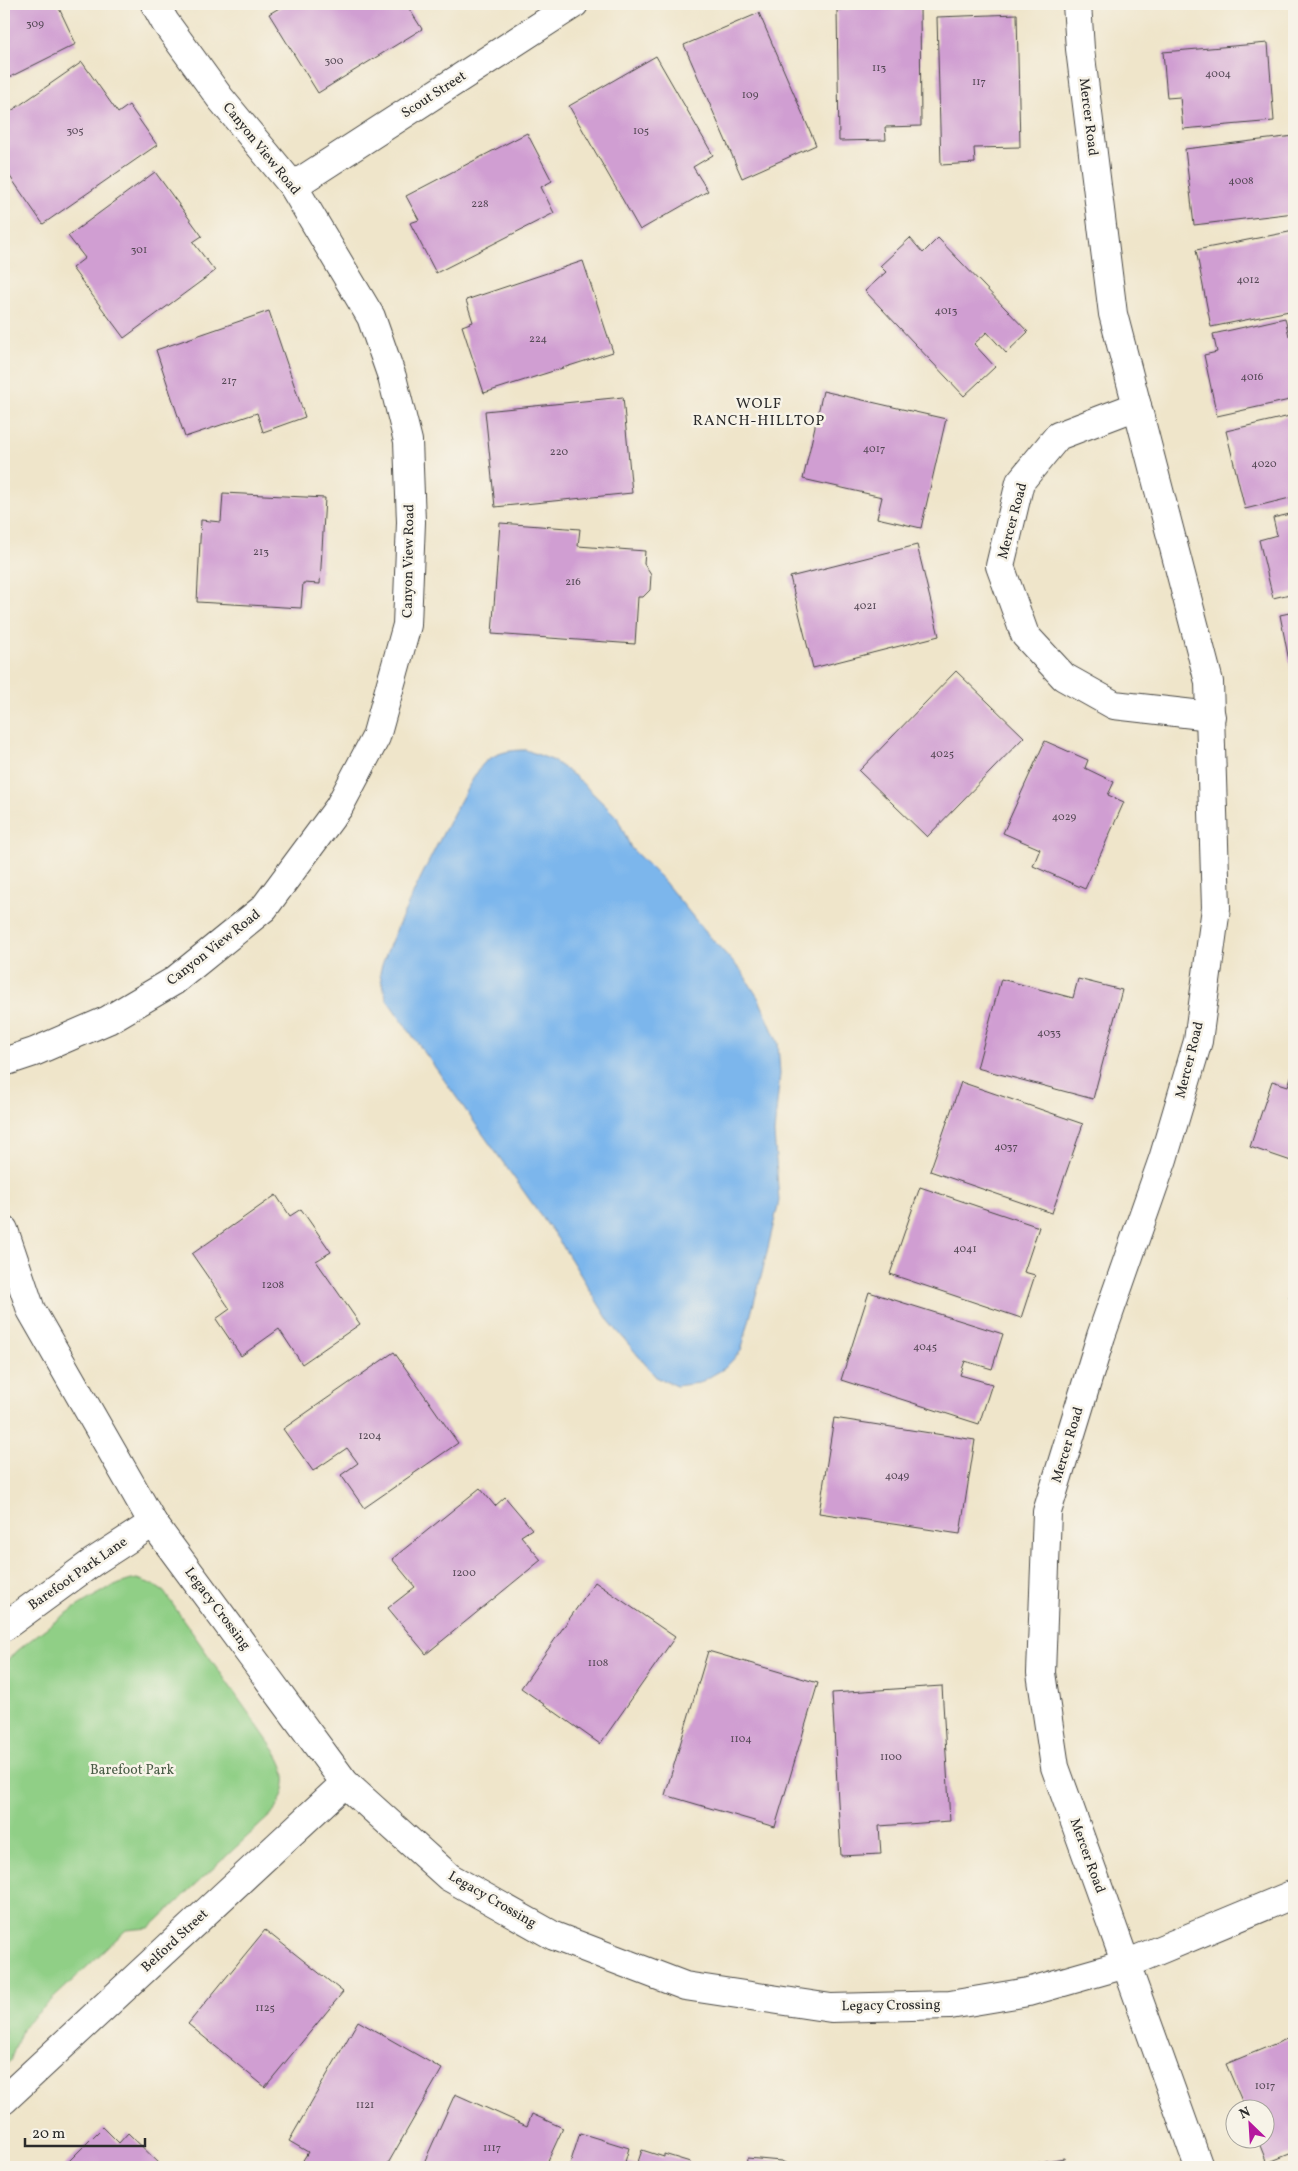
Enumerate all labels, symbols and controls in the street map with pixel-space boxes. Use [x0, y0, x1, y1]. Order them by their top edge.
house number: 309 [26, 17, 44, 32]
house number: 300 [325, 54, 344, 69]
house number: 113 [872, 61, 886, 76]
street label: Scout Street [398, 67, 470, 123]
house number: 4004 [1205, 67, 1231, 82]
house number: 117 [972, 75, 986, 90]
street label: Mercer Road [1074, 77, 1102, 157]
house number: 109 [742, 88, 759, 103]
street label: Canyon View Road [218, 99, 304, 199]
house number: 305 [66, 124, 84, 139]
house number: 105 [633, 124, 649, 139]
house number: 4008 [1228, 174, 1254, 189]
house number: 228 [471, 197, 489, 212]
house number: 301 [131, 243, 147, 258]
house number: 4012 [1236, 273, 1260, 288]
house number: 4013 [935, 304, 958, 319]
house number: 224 [529, 332, 547, 347]
house number: 4016 [1241, 370, 1264, 385]
house number: 217 [221, 374, 237, 389]
district label: WOLF RANCH-HILLTOP [693, 394, 825, 432]
house number: 4017 [863, 442, 885, 457]
house number: 220 [550, 445, 569, 460]
house number: 4020 [1251, 457, 1277, 472]
street label: Mercer Road [994, 481, 1032, 561]
street label: Canyon View Road [399, 504, 419, 618]
house number: 213 [253, 545, 269, 560]
house number: 216 [565, 575, 581, 590]
house number: 4021 [853, 599, 877, 614]
house number: 4025 [930, 747, 954, 762]
house number: 4029 [1052, 810, 1077, 825]
street label: Canyon View Road [163, 905, 265, 991]
street label: Mercer Road [1171, 1020, 1209, 1100]
house number: 4033 [1037, 1026, 1061, 1041]
house number: 4037 [994, 1140, 1018, 1155]
house number: 4041 [953, 1242, 977, 1257]
house number: 1208 [262, 1278, 285, 1293]
house number: 4045 [913, 1340, 937, 1355]
street label: Mercer Road [1047, 1405, 1089, 1485]
house number: 1204 [359, 1429, 382, 1444]
house number: 4049 [885, 1469, 910, 1484]
street label: Barefoot Park Lane [25, 1533, 132, 1615]
street label: Legacy Crossing [180, 1564, 254, 1654]
house number: 1200 [452, 1566, 476, 1581]
house number: 1108 [588, 1656, 609, 1671]
house number: 1104 [730, 1732, 752, 1747]
house number: 1100 [880, 1750, 902, 1765]
park label: Barefoot Park [90, 1761, 174, 1780]
street label: Mercer Road [1065, 1816, 1109, 1896]
street label: Legacy Crossing [444, 1867, 540, 1933]
street label: Belford Street [137, 1905, 213, 1977]
street label: Legacy Crossing [841, 1996, 941, 2016]
house number: 1125 [255, 2001, 275, 2016]
house number: 1017 [1255, 2079, 1275, 2094]
house number: 1121 [356, 2098, 374, 2113]
north arrow [1226, 2098, 1276, 2148]
text: N [1237, 2103, 1254, 2124]
scale bar [25, 2116, 145, 2148]
text: 20 m [32, 2124, 65, 2145]
house number: 1117 [483, 2141, 501, 2156]

